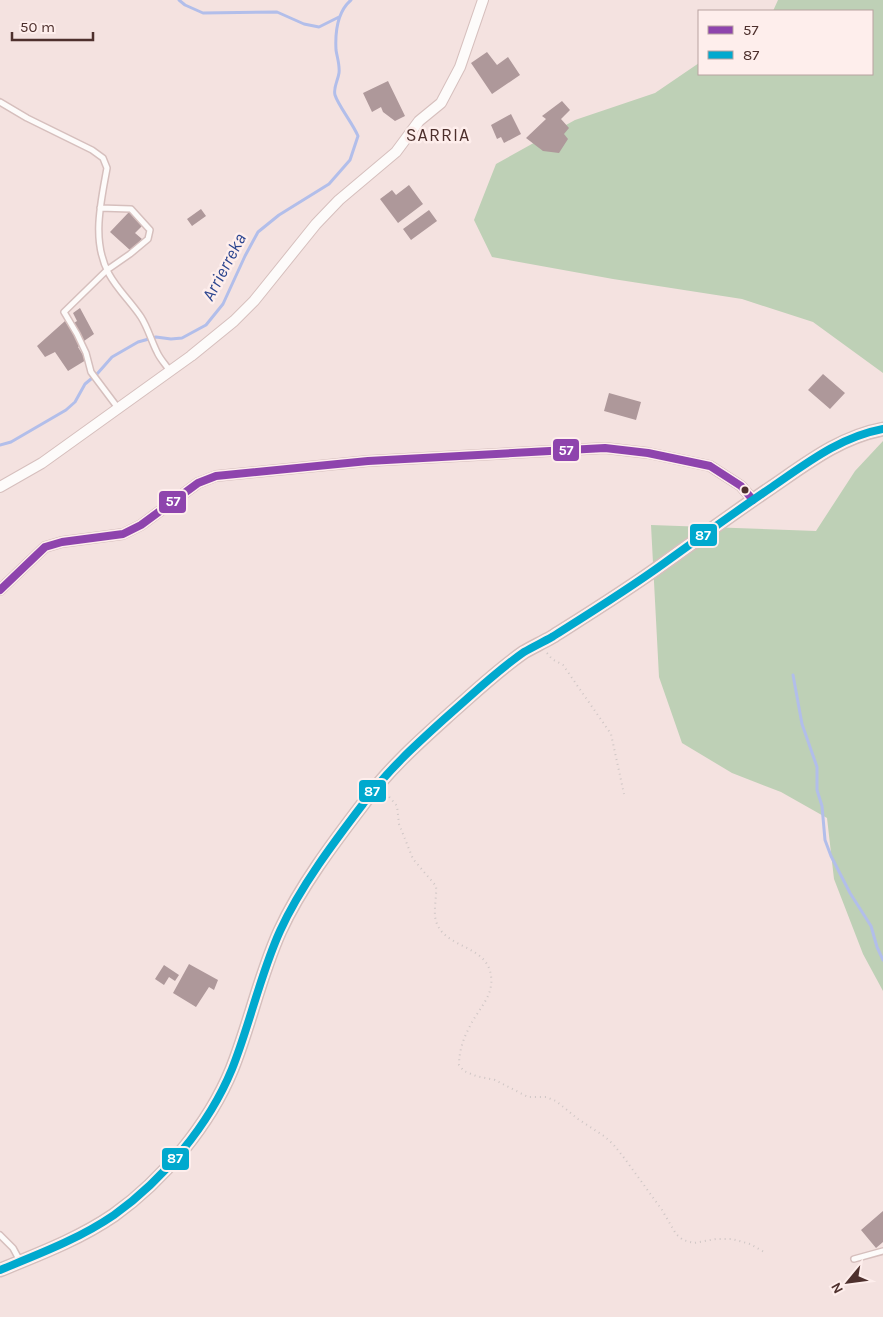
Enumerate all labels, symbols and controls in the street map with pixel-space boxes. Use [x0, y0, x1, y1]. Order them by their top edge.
scale bar [12, 10, 94, 42]
legend [698, 10, 873, 75]
text: 50 m [20, 18, 55, 36]
text: 57 [743, 21, 759, 39]
text: 87 [743, 46, 759, 64]
district label: SARRIA [406, 124, 470, 146]
water label: Arrierreka [197, 229, 251, 305]
line badge: 57 [552, 438, 580, 462]
text: 57 [558, 442, 574, 459]
unlabelled marker [740, 485, 750, 495]
line badge: 57 [158, 490, 187, 514]
text: 57 [165, 493, 181, 510]
line badge: 87 [689, 523, 718, 547]
text: 87 [695, 527, 711, 544]
line badge: 87 [358, 779, 387, 803]
text: 87 [364, 783, 380, 800]
line badge: 87 [161, 1147, 190, 1171]
text: 87 [167, 1150, 183, 1167]
north arrow [823, 1257, 873, 1307]
text: N [827, 1280, 847, 1297]

